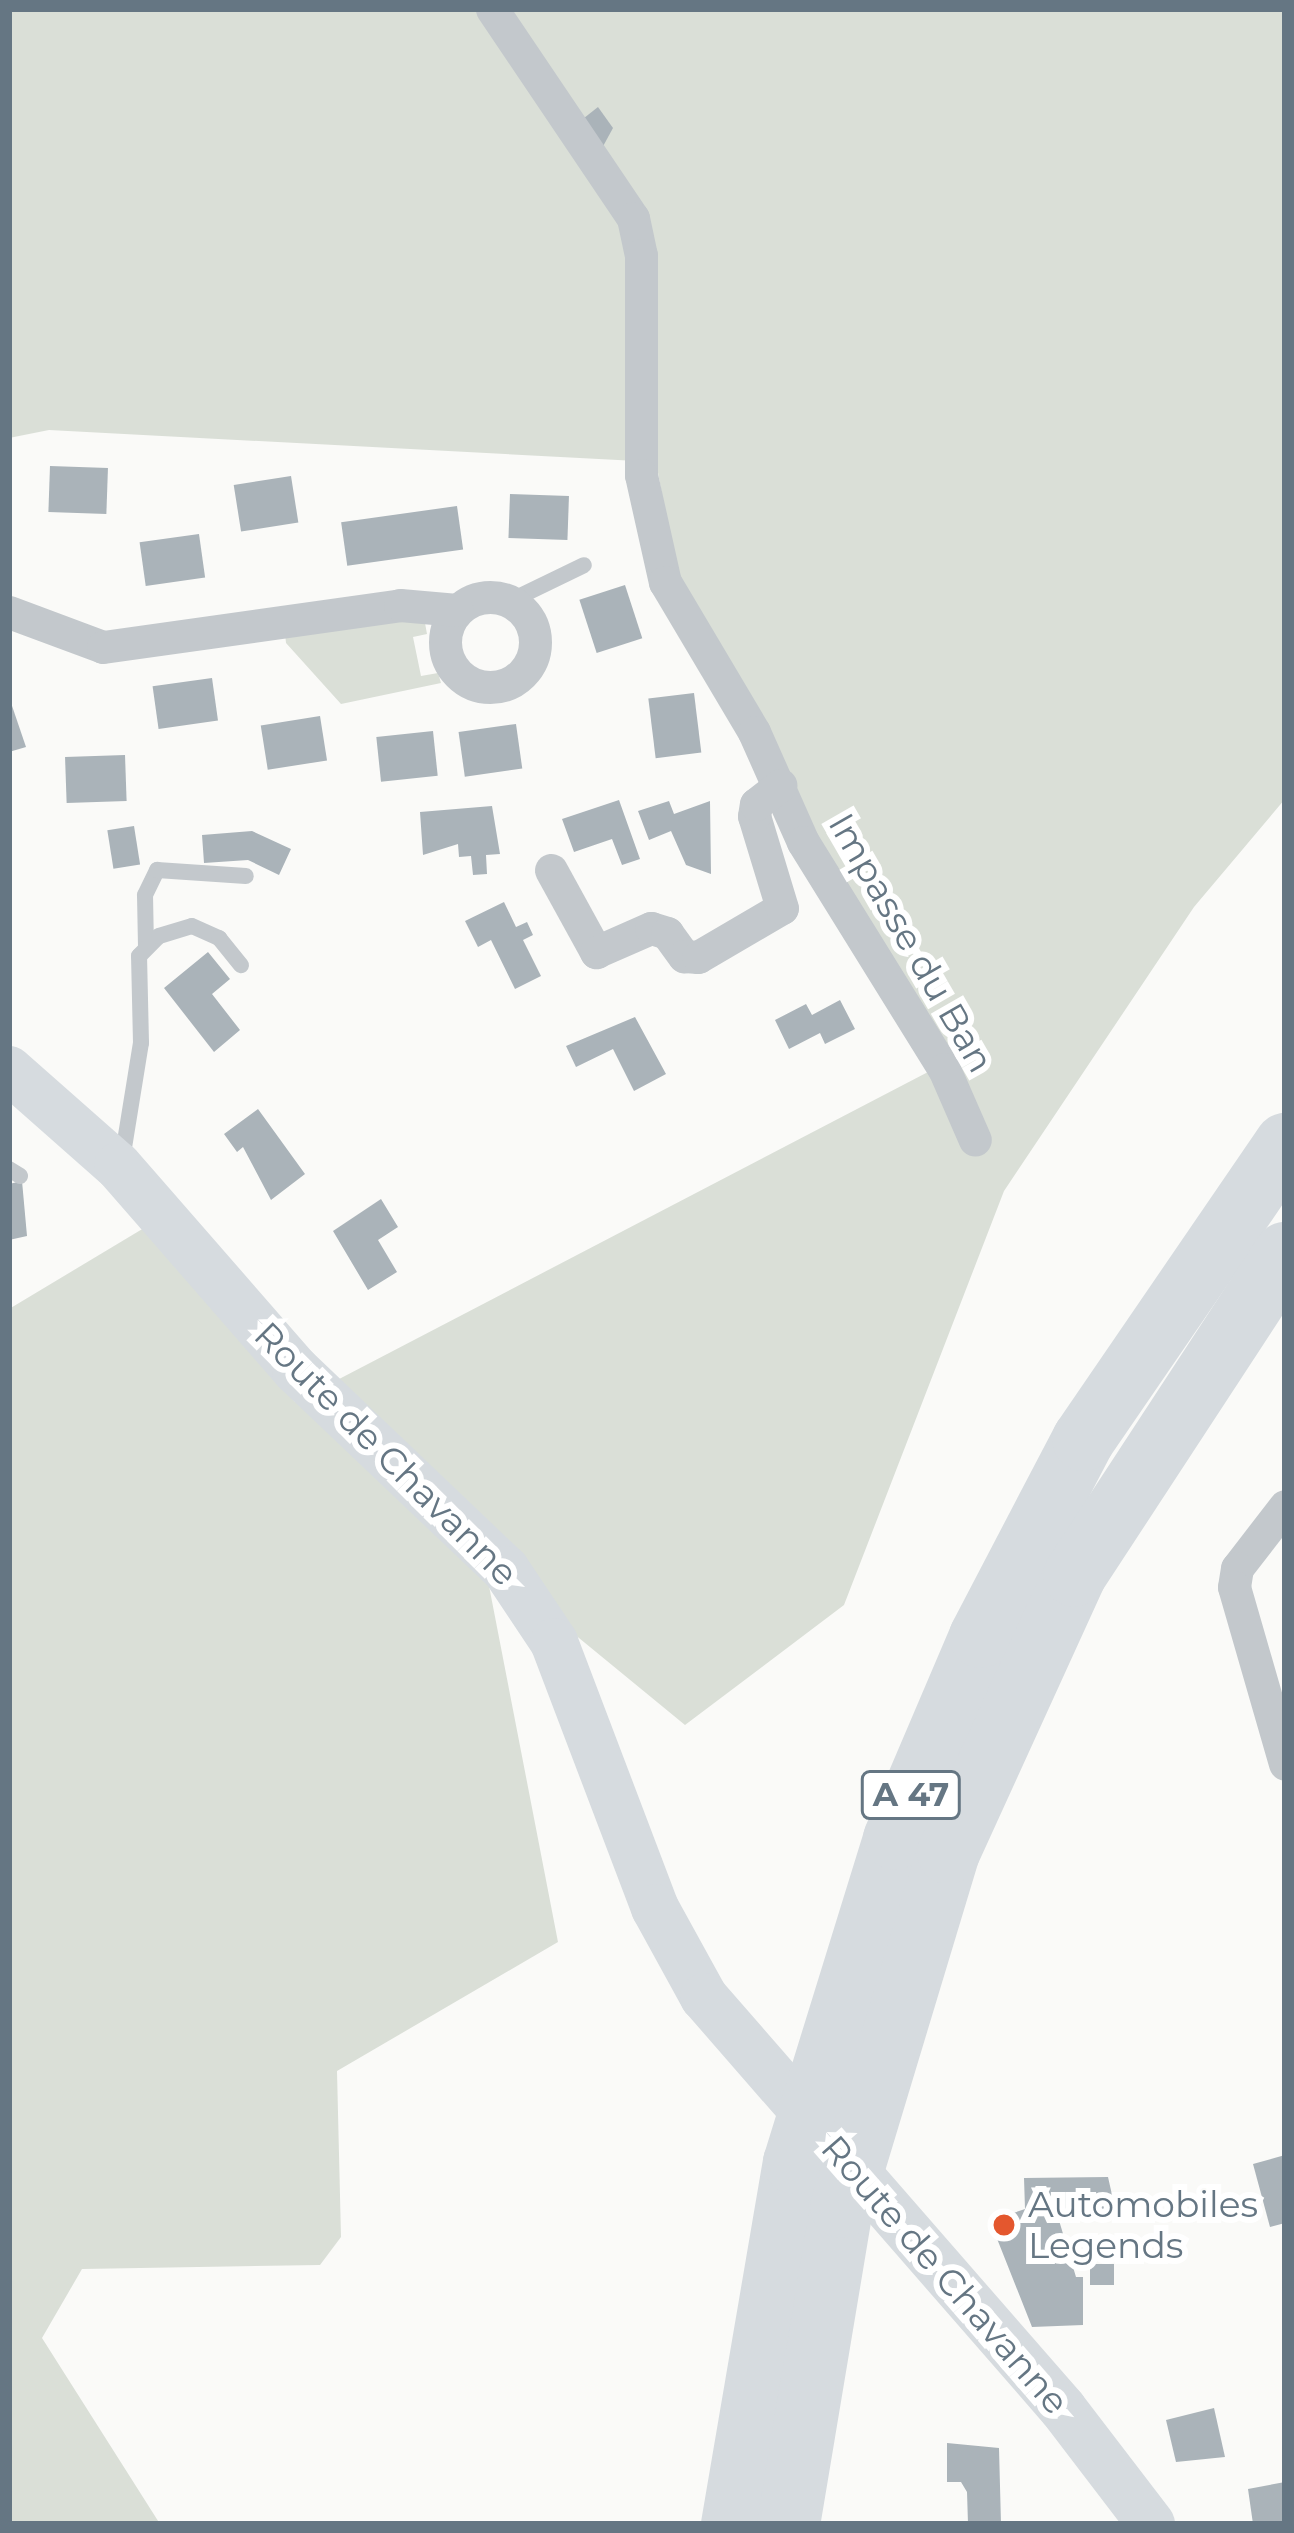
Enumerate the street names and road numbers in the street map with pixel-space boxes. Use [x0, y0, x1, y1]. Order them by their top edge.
street label: Impasse du Ban [819, 806, 1003, 1080]
street label: Route de Chavanne [245, 1313, 527, 1595]
road number: A 47 [860, 1768, 962, 1822]
street label: Route de Chavanne [812, 2127, 1078, 2423]

